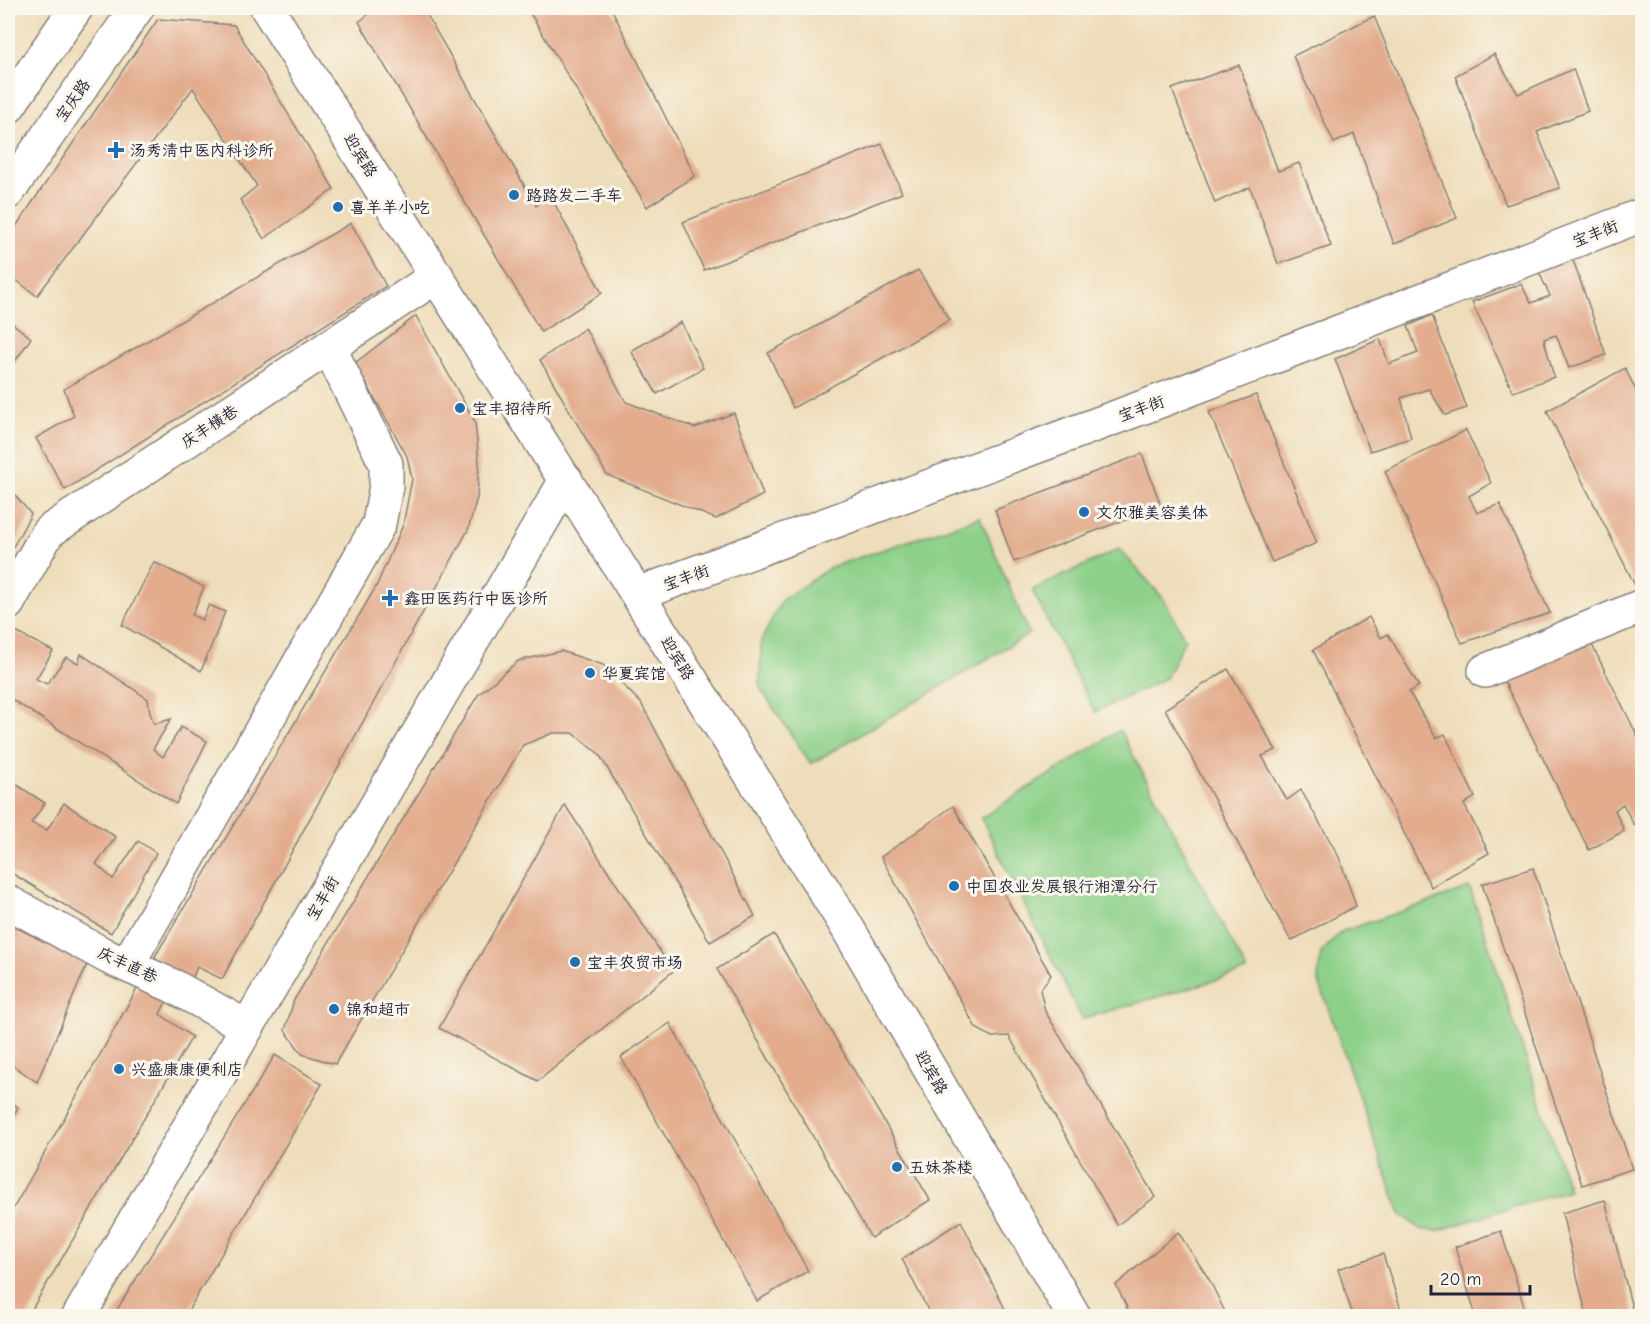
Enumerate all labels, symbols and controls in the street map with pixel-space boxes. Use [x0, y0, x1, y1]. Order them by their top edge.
street label: 宝庆路 [52, 76, 94, 125]
street label: 迎宾路 [340, 130, 381, 181]
marker: 汤秀清中医内科诊所 [107, 141, 125, 159]
place label: 汤秀清中医内科诊所 [130, 142, 274, 160]
place label: 路路发二手车 [526, 187, 622, 205]
marker: 路路发二手车 [507, 188, 521, 202]
place label: 喜羊羊小吃 [350, 199, 430, 217]
marker: 喜羊羊小吃 [331, 200, 345, 214]
street label: 宝丰街 [1570, 217, 1621, 251]
street label: 宝丰街 [1116, 392, 1167, 426]
place label: 宝丰招待所 [472, 400, 552, 418]
marker: 宝丰招待所 [453, 401, 467, 415]
street label: 庆丰横巷 [178, 402, 241, 452]
place label: 文尔雅美容美体 [1096, 504, 1208, 522]
marker: 文尔雅美容美体 [1077, 505, 1091, 519]
street label: 宝丰街 [661, 561, 712, 595]
marker: 鑫田医药行中医诊所 [381, 589, 399, 607]
place label: 鑫田医药行中医诊所 [404, 590, 548, 608]
street label: 迎宾路 [657, 633, 698, 684]
place label: 华夏宾馆 [602, 665, 666, 683]
marker: 华夏宾馆 [583, 666, 597, 680]
street label: 宝丰街 [303, 873, 343, 924]
place label: 中国农业发展银行湘潭分行 [966, 878, 1158, 896]
marker: 中国农业发展银行湘潭分行 [947, 879, 961, 893]
street label: 庆丰直巷 [95, 943, 160, 987]
place label: 宝丰农贸市场 [587, 954, 683, 972]
marker: 宝丰农贸市场 [568, 955, 582, 969]
place label: 锦和超市 [346, 1001, 410, 1019]
marker: 锦和超市 [327, 1002, 341, 1016]
street label: 迎宾路 [911, 1047, 951, 1098]
place label: 兴盛康康便利店 [131, 1061, 243, 1079]
marker: 兴盛康康便利店 [112, 1062, 126, 1076]
place label: 五妹茶楼 [909, 1159, 973, 1177]
marker: 五妹茶楼 [890, 1160, 904, 1174]
scale bar [1431, 1258, 1530, 1296]
text: 20 m [1440, 1269, 1481, 1290]

